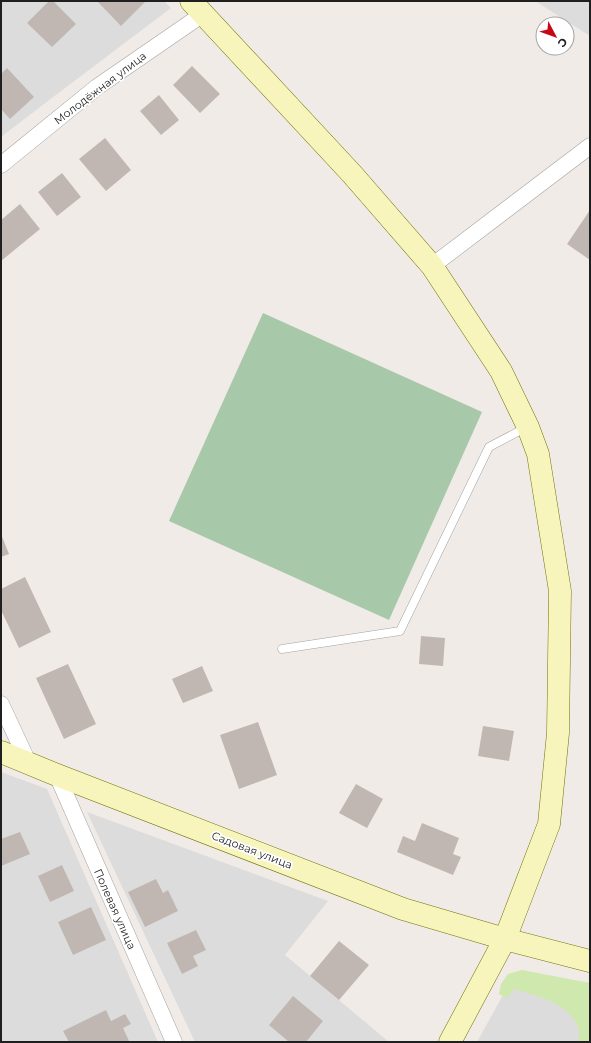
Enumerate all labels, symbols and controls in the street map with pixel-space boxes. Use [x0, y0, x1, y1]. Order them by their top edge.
north arrow [535, 16, 575, 56]
text: С [555, 35, 570, 50]
street label: Молодёжная улица [51, 49, 149, 127]
street label: Садовая улица [210, 828, 294, 872]
street label: Полевая улица [91, 867, 139, 951]

